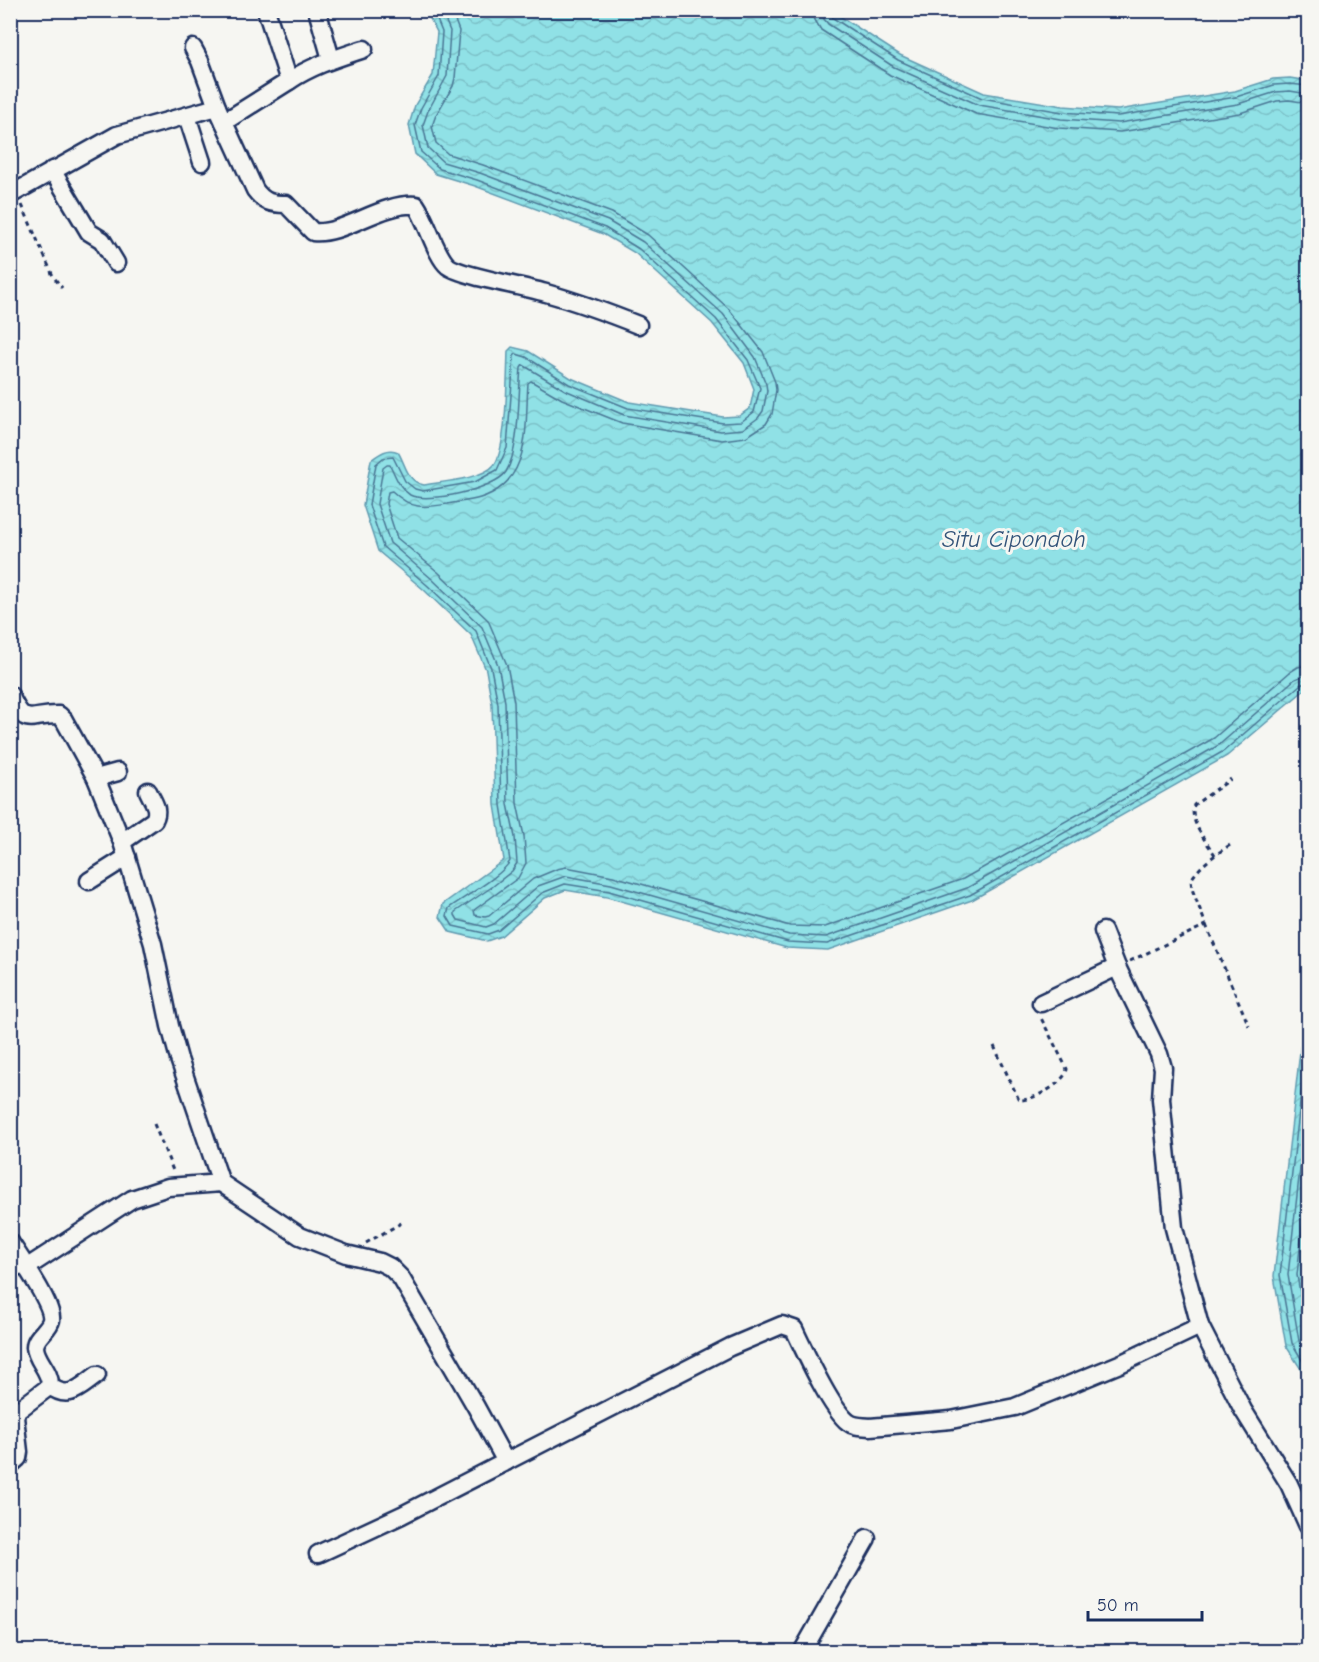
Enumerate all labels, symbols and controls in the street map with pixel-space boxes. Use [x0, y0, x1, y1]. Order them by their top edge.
water label: Situ Cipondoh [942, 525, 1086, 553]
scale bar [1088, 1584, 1202, 1622]
text: 50 m [1097, 1595, 1139, 1616]

